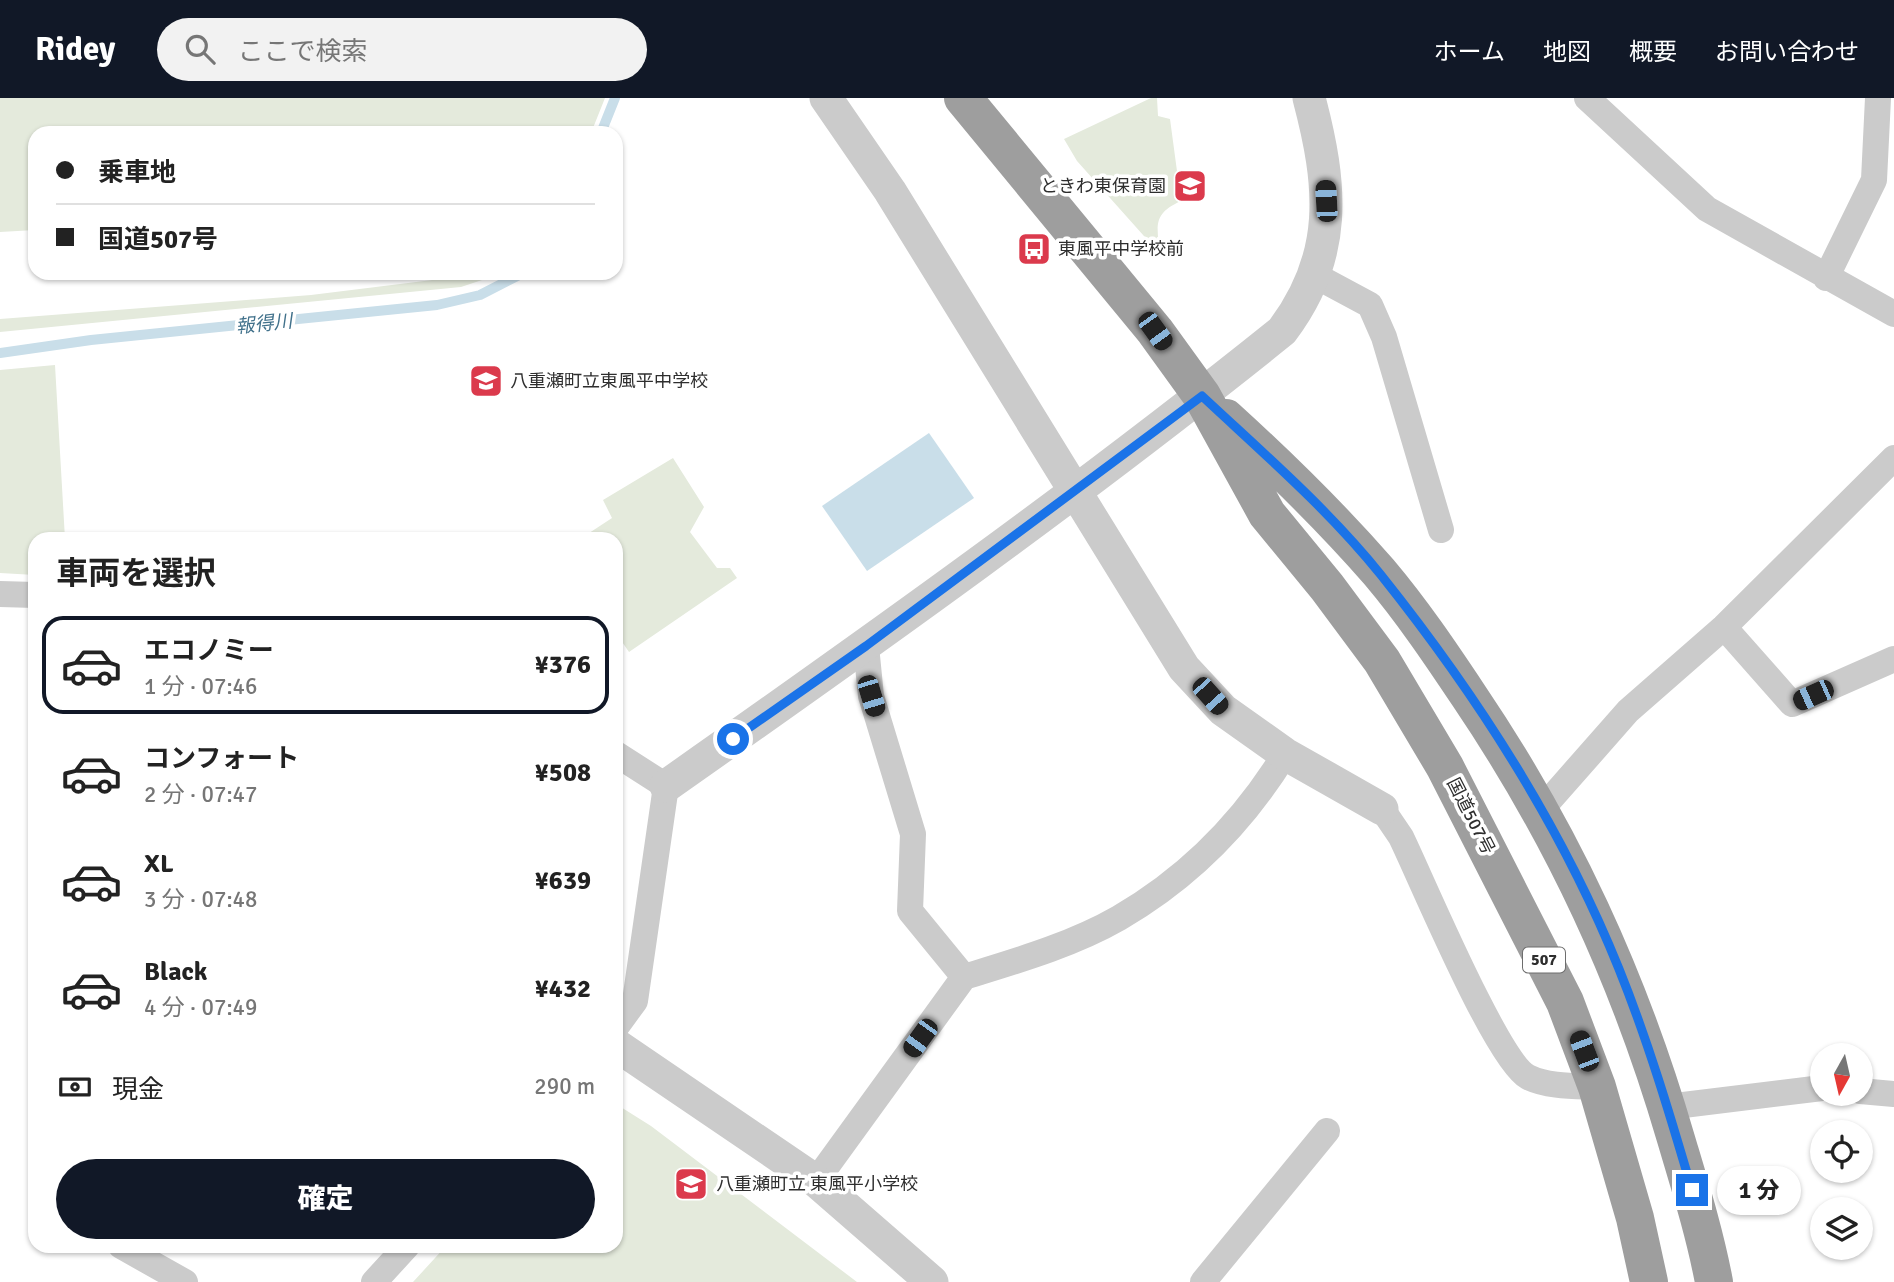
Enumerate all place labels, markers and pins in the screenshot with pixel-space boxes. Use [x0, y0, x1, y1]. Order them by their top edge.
school or university icon: ときわ東保育園 [1171, 167, 1209, 205]
place label: ときわ東保育園 [1040, 175, 1166, 197]
bus stop icon: 東風平中学校前 [1015, 230, 1053, 268]
place label: 東風平中学校前 [1058, 238, 1184, 260]
school or university icon: 八重瀬町立東風平中学校 [467, 362, 505, 400]
place label: 八重瀬町立東風平中学校 [510, 370, 708, 392]
school or university icon: 八重瀬町立 東風平小学校 [672, 1165, 710, 1203]
place label: 八重瀬町立 東風平小学校 [716, 1173, 918, 1195]

